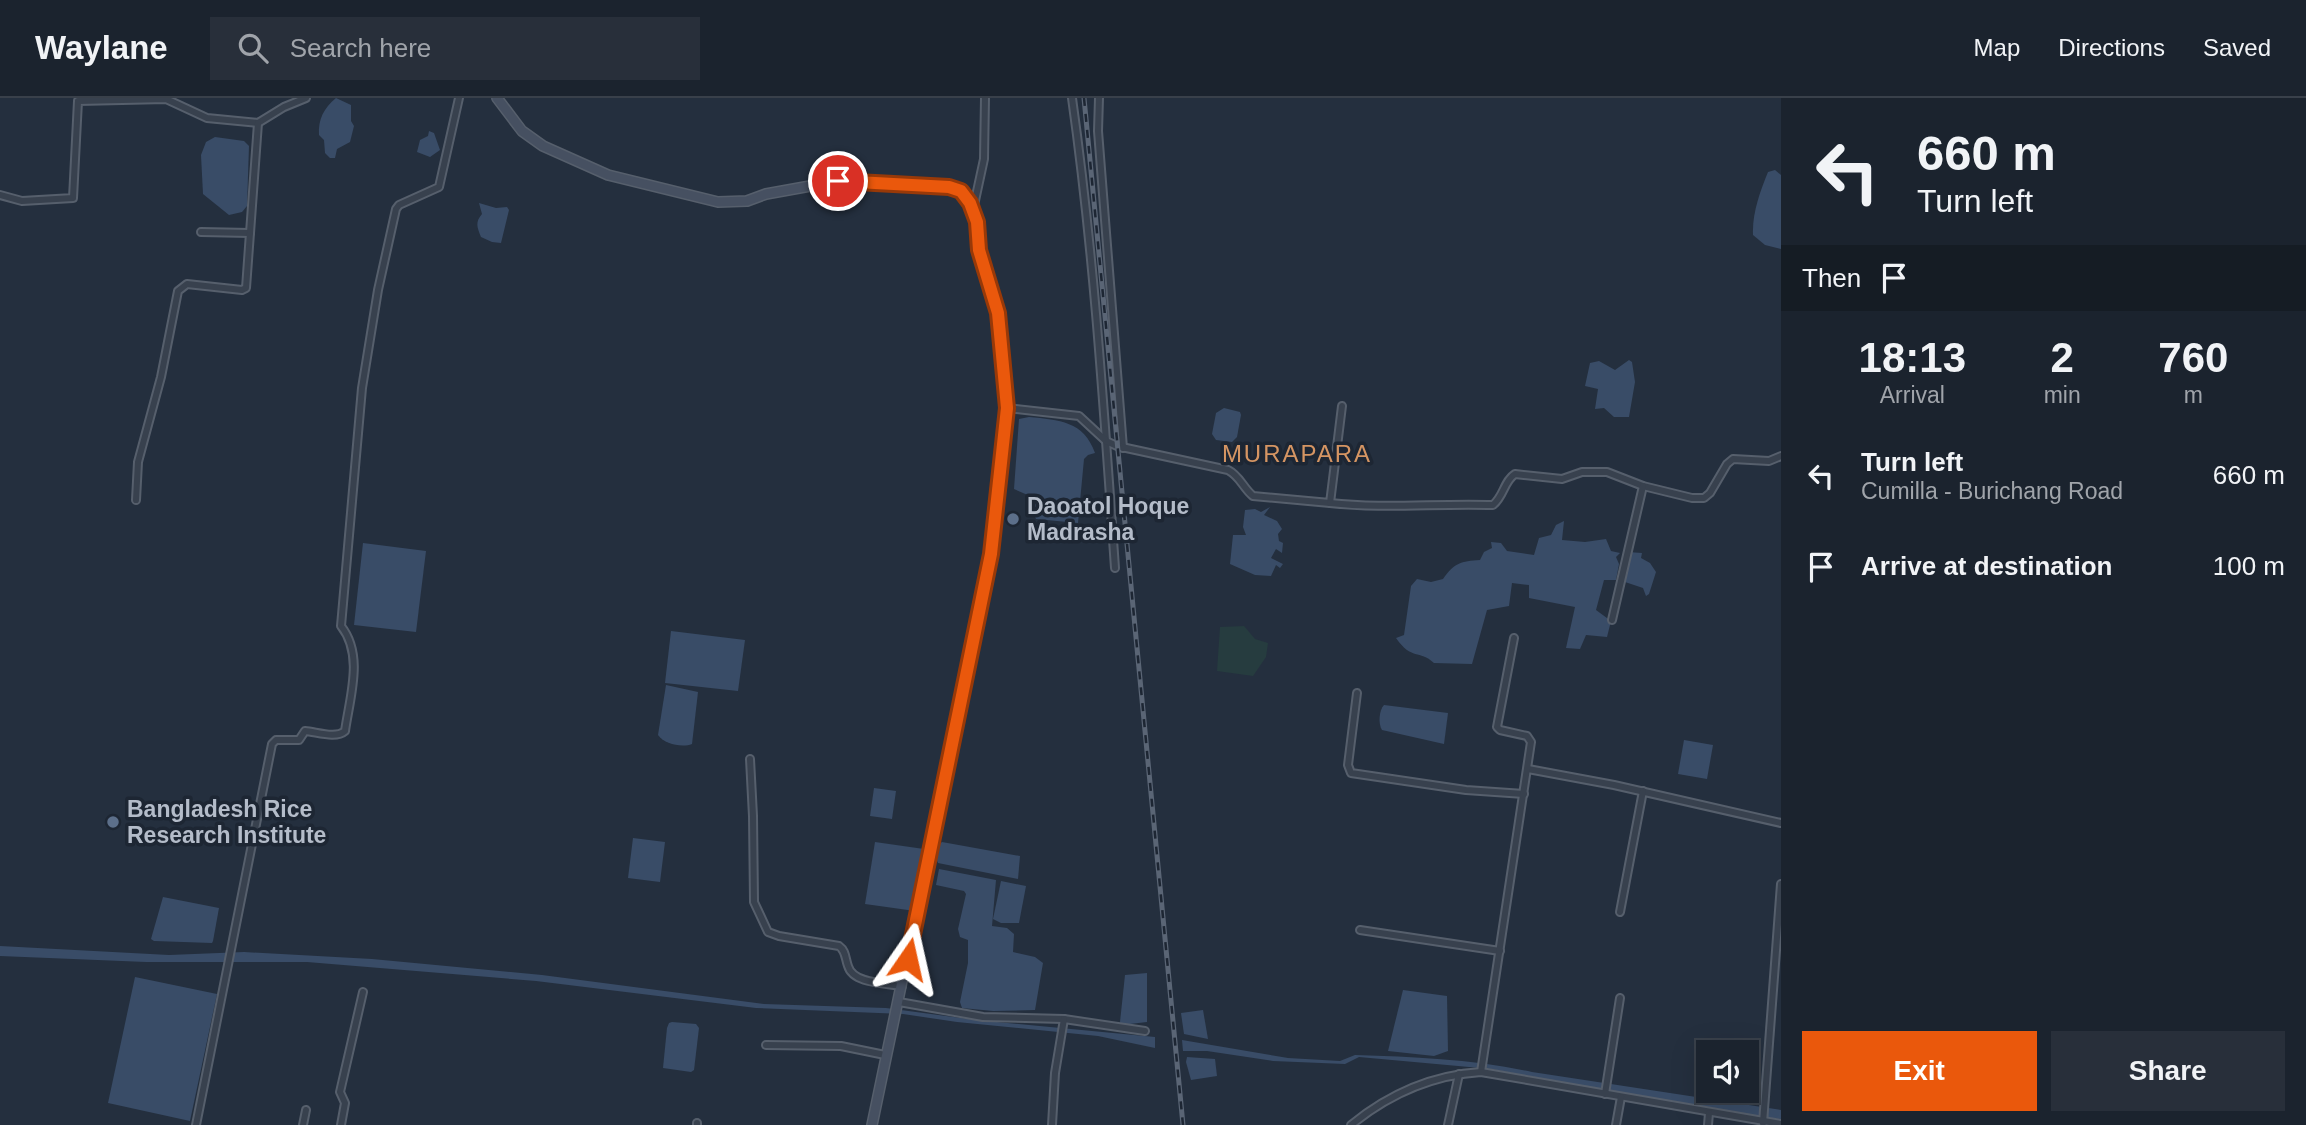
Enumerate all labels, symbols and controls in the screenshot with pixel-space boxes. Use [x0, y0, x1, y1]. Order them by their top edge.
search box [210, 17, 700, 80]
text: Waylane [35, 29, 168, 66]
icon: search [234, 29, 272, 67]
text: Search here [290, 33, 431, 63]
text: Map [1974, 34, 2020, 61]
text: Directions [2058, 34, 2165, 61]
text: Saved [2203, 34, 2271, 61]
icon: left [1802, 126, 1893, 217]
text: 660 m [1917, 126, 2056, 180]
pin [808, 151, 868, 211]
icon: arrive [819, 162, 857, 200]
text: Turn left [1917, 183, 2033, 219]
icon: arrive [1875, 259, 1913, 297]
text: Then [1802, 263, 1861, 293]
text: 18:13 [1859, 334, 1966, 381]
text: 2 [2050, 334, 2074, 381]
text: 760 [2158, 334, 2228, 381]
text: Arrival [1880, 382, 1945, 408]
text: min [2044, 382, 2081, 408]
text: m [2184, 382, 2203, 408]
district label: MURAPARA [1222, 440, 1372, 467]
text: Turn left [1861, 447, 1963, 477]
icon: left [1802, 457, 1840, 495]
text: 660 m [2213, 460, 2285, 490]
text: Cumilla - Burichang Road [1861, 478, 2123, 504]
place label: Daoatol Hoque Madrasha [1027, 493, 1189, 545]
marker: Daoatol Hoque Madrasha [1005, 511, 1021, 527]
icon: arrive [1802, 548, 1840, 586]
text: Arrive at destination [1861, 551, 2112, 581]
text: 100 m [2213, 551, 2285, 581]
place label: Bangladesh Rice Research Institute [127, 796, 326, 848]
marker: Bangladesh Rice Research Institute [105, 814, 121, 830]
position arrow [871, 922, 945, 996]
button: Exit [1802, 1031, 2037, 1111]
button: Share [2051, 1031, 2285, 1111]
map controls [1696, 1040, 1759, 1103]
button: sound [1696, 1040, 1759, 1103]

